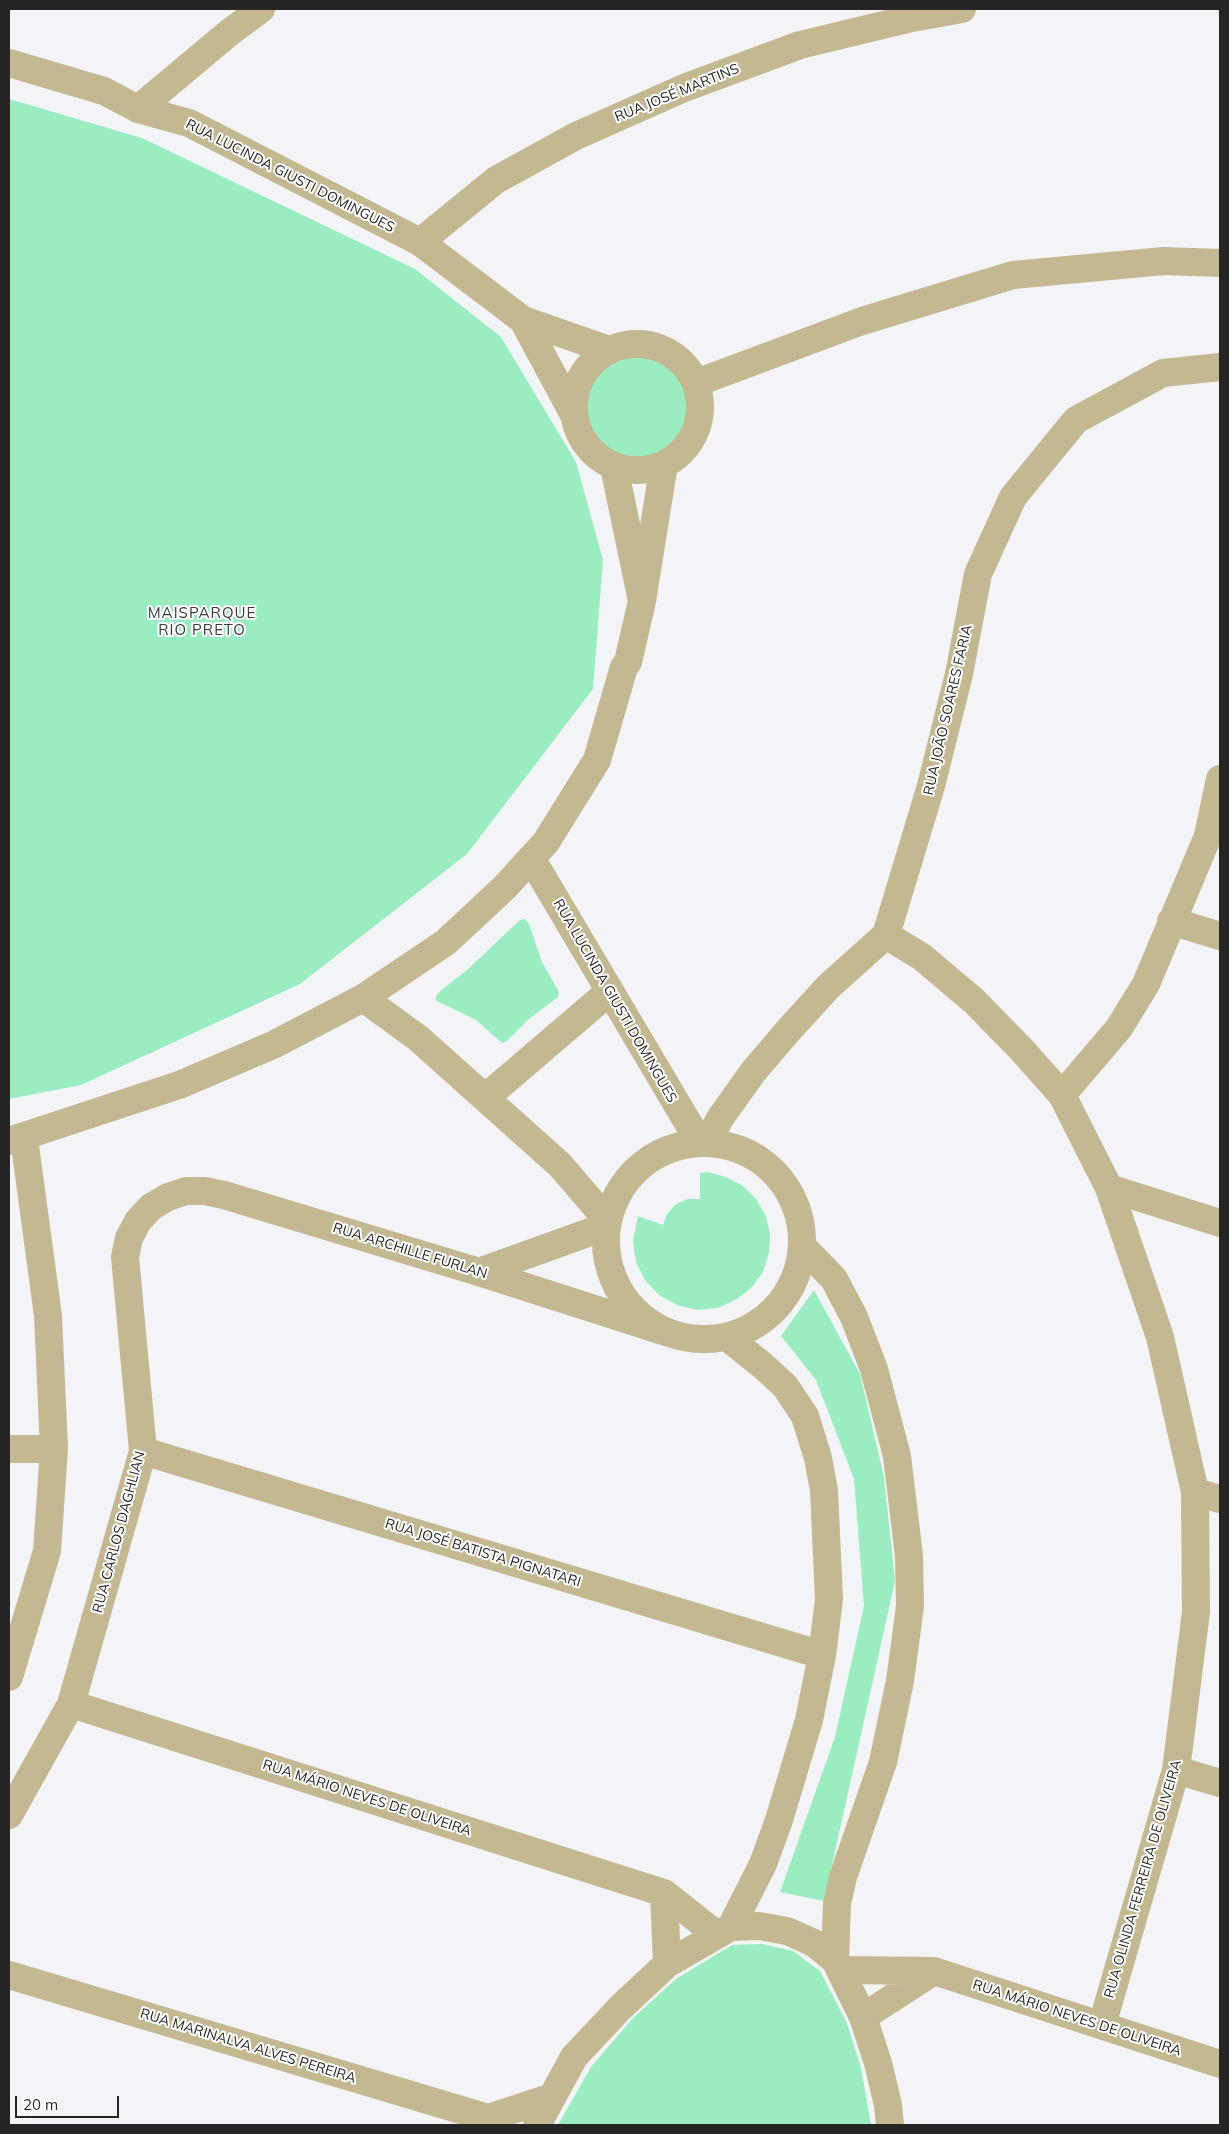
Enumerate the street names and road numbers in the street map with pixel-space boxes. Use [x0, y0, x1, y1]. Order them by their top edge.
street label: RUA JOSÉ MARTINS [612, 60, 742, 126]
street label: RUA LUCINDA GIUSTI DOMINGUES [183, 116, 397, 236]
street label: RUA JOÃO SOARES FARIA [920, 623, 976, 797]
street label: RUA LUCINDA GIUSTI DOMINGUES [550, 896, 680, 1106]
street label: RUA ARCHILLE FURLAN [331, 1219, 489, 1283]
street label: RUA CARLOS DAGHLIAN [89, 1449, 149, 1615]
street label: RUA JOSÉ BATISTA PIGNATARI [383, 1515, 583, 1591]
street label: RUA MÁRIO NEVES DE OLIVEIRA [260, 1756, 474, 1840]
street label: RUA OLINDA FERREIRA DE OLIVEIRA [1101, 1758, 1185, 2000]
street label: RUA MÁRIO NEVES DE OLIVEIRA [970, 1976, 1184, 2060]
street label: RUA MARINALVA ALVES PEREIRA [138, 2005, 358, 2087]

